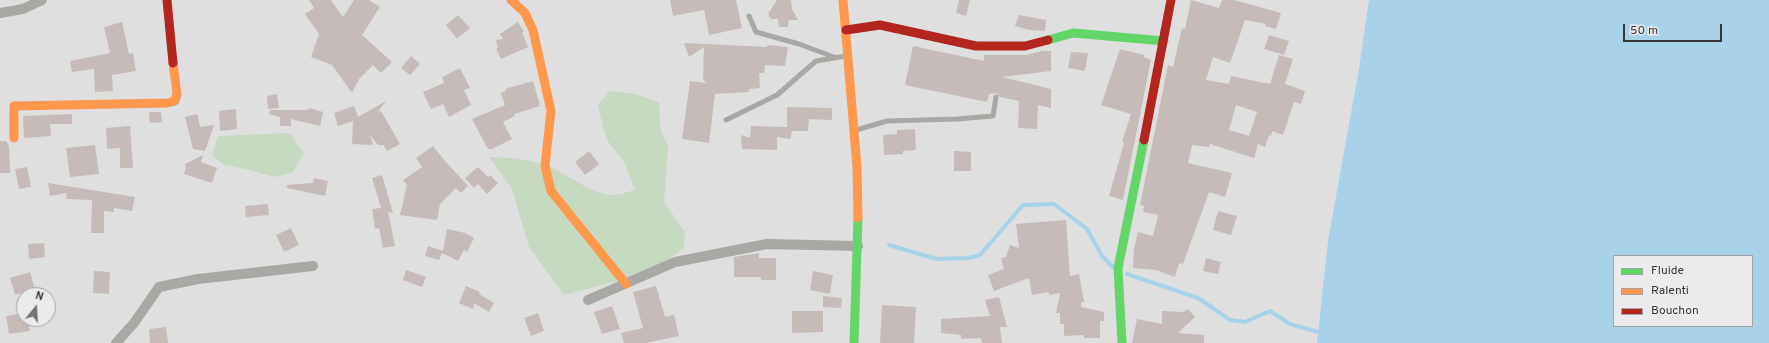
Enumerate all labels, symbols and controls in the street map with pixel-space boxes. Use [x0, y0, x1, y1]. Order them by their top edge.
scale bar [1625, 16, 1724, 42]
text: 50 m [1630, 23, 1658, 39]
legend [1613, 255, 1753, 327]
text: Fluide [1651, 263, 1684, 279]
text: Ralenti [1651, 283, 1689, 299]
north arrow [16, 287, 56, 327]
text: N [33, 289, 45, 304]
text: Bouchon [1651, 303, 1699, 319]

